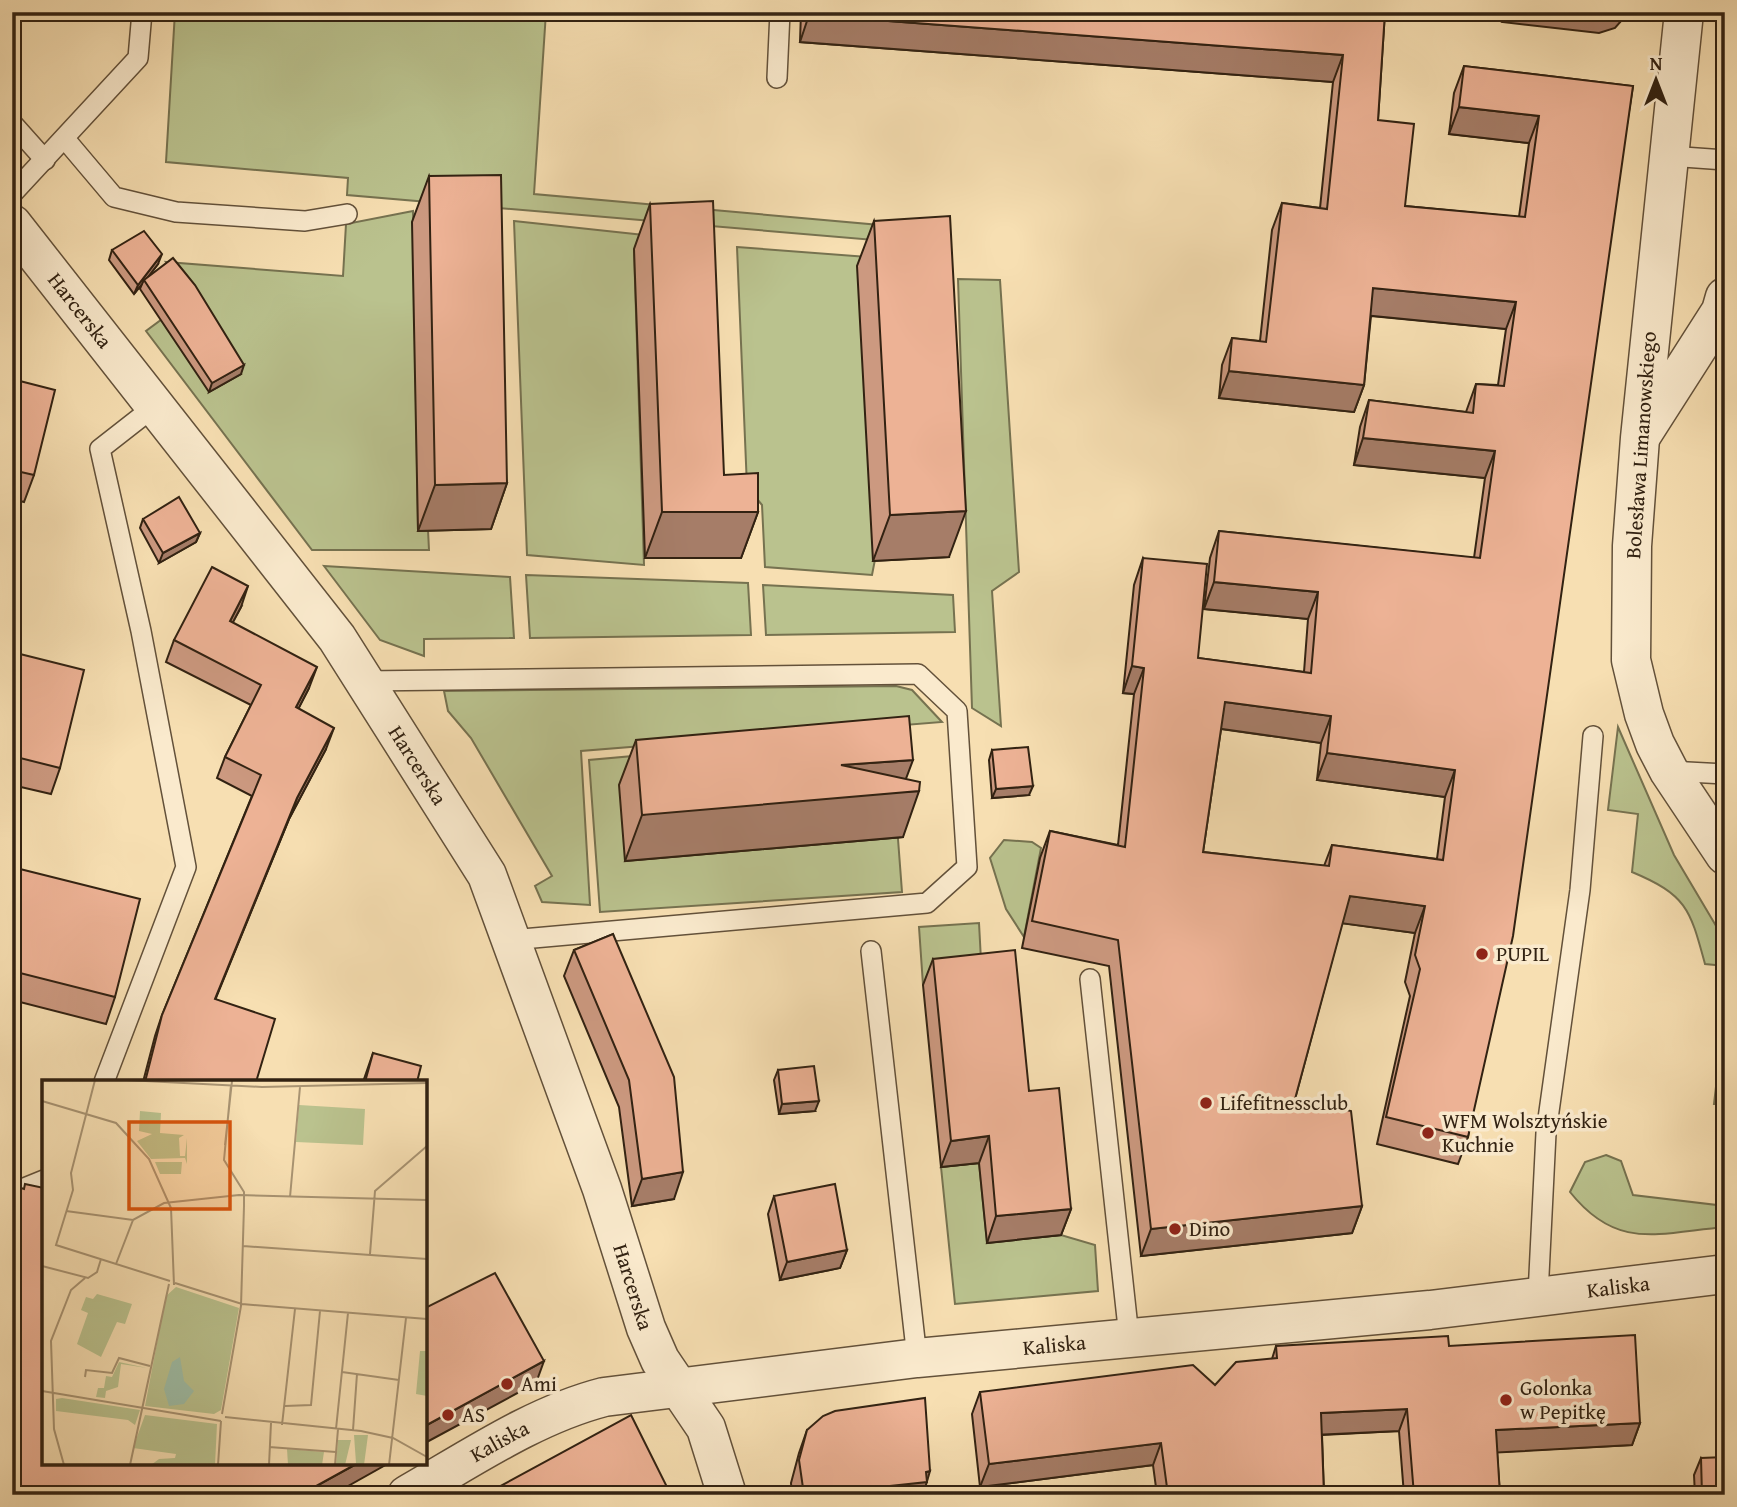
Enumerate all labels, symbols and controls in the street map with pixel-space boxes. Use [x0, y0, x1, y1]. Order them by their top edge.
north arrow [1622, 46, 1692, 116]
text: N [1650, 49, 1663, 77]
street label: Harcerska [41, 266, 120, 355]
street label: Bolesława Limanowskiego [1617, 330, 1664, 560]
street label: Harcerska [381, 719, 455, 811]
place label: PUPIL [1496, 938, 1549, 969]
marker: PUPIL [1474, 946, 1490, 962]
inset map [42, 1080, 427, 1465]
place label: Lifefitnessclub [1220, 1087, 1348, 1118]
marker: Lifefitnessclub [1198, 1095, 1214, 1111]
place label: WFM Wolsztyńskie Kuchnie [1442, 1105, 1608, 1160]
marker: WFM Wolsztyńskie Kuchnie [1420, 1125, 1436, 1141]
place label: Dino [1189, 1213, 1230, 1244]
marker: Dino [1167, 1221, 1183, 1237]
street label: Harcerska [605, 1240, 662, 1334]
street label: Kaliska [1585, 1267, 1651, 1306]
street label: Kaliska [1021, 1326, 1087, 1363]
place label: Ami [521, 1368, 557, 1399]
place label: Golonka w Pepitkę [1520, 1372, 1606, 1427]
marker: Ami [499, 1376, 515, 1392]
marker: Golonka w Pepitkę [1498, 1392, 1514, 1408]
place label: AS [462, 1399, 485, 1430]
marker: AS [440, 1407, 456, 1423]
street label: Kaliska [464, 1412, 534, 1470]

